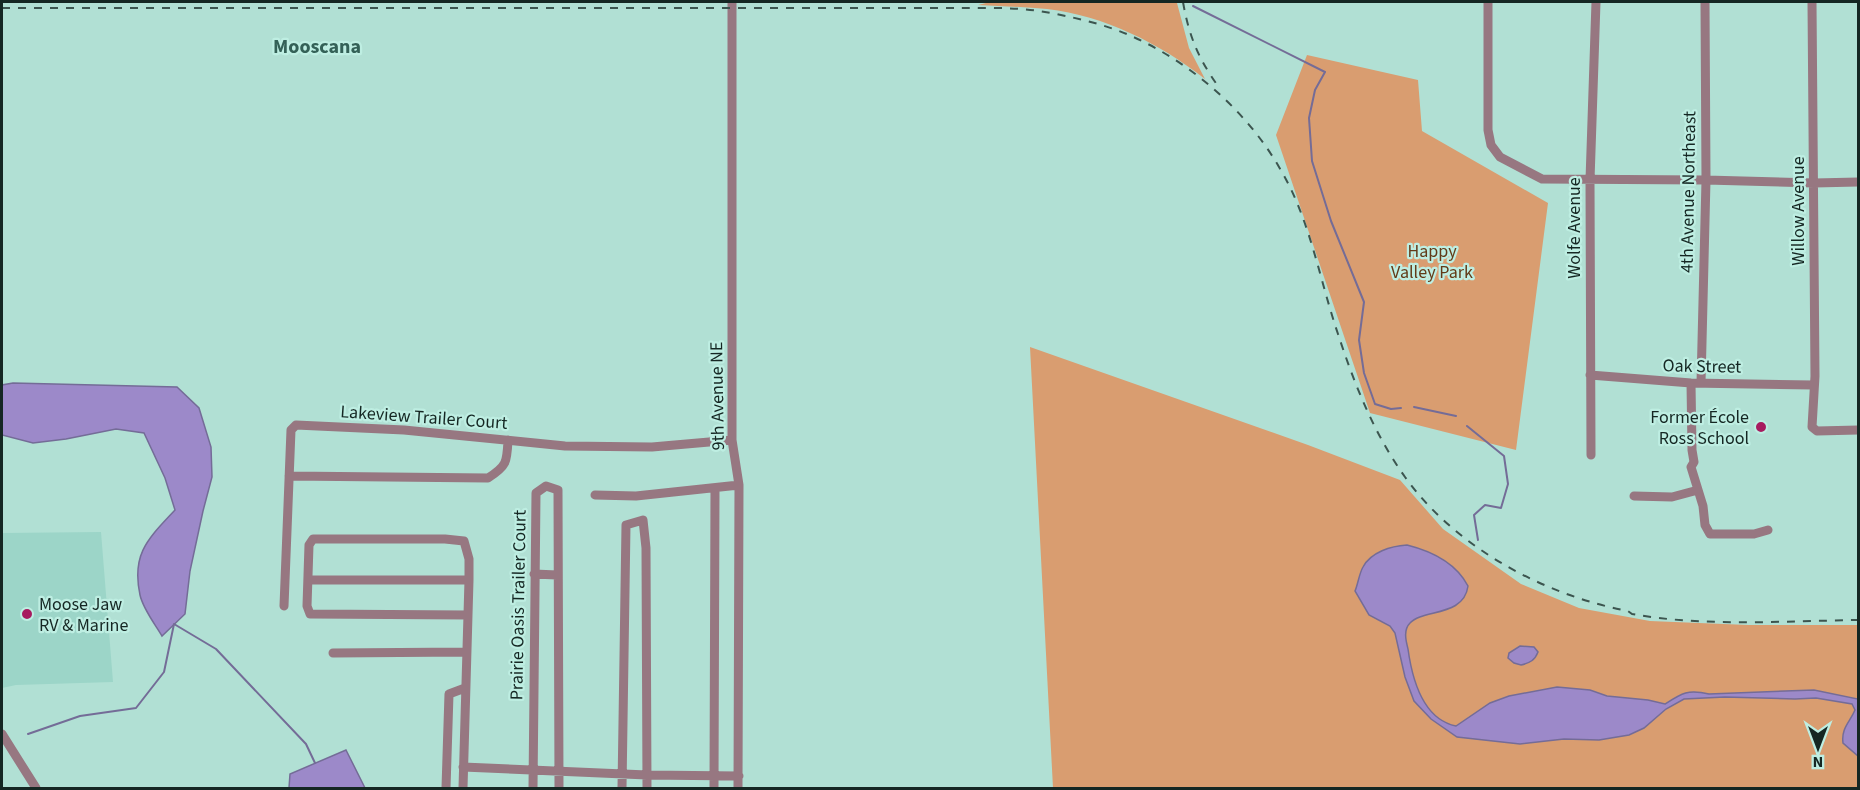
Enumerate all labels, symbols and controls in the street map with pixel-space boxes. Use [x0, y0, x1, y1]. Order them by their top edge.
district label: Mooscana [273, 33, 361, 61]
street label: 4th Avenue Northeast [1675, 111, 1702, 273]
street label: Willow Avenue [1786, 156, 1811, 266]
street label: Wolfe Avenue [1562, 177, 1587, 279]
park label: Happy Valley Park [1391, 239, 1473, 285]
street label: 9th Avenue NE [704, 341, 731, 451]
street label: Oak Street [1662, 353, 1742, 380]
street label: Lakeview Trailer Court [340, 399, 508, 436]
place label: Former École Ross School [1650, 405, 1749, 451]
marker: Former École Ross School [1754, 420, 1768, 434]
street label: Prairie Oasis Trailer Court [504, 510, 533, 700]
place label: Moose Jaw RV & Marine [39, 592, 128, 638]
marker: Moose Jaw RV & Marine [20, 607, 34, 621]
north arrow [1788, 718, 1848, 778]
text: N [1813, 751, 1823, 773]

